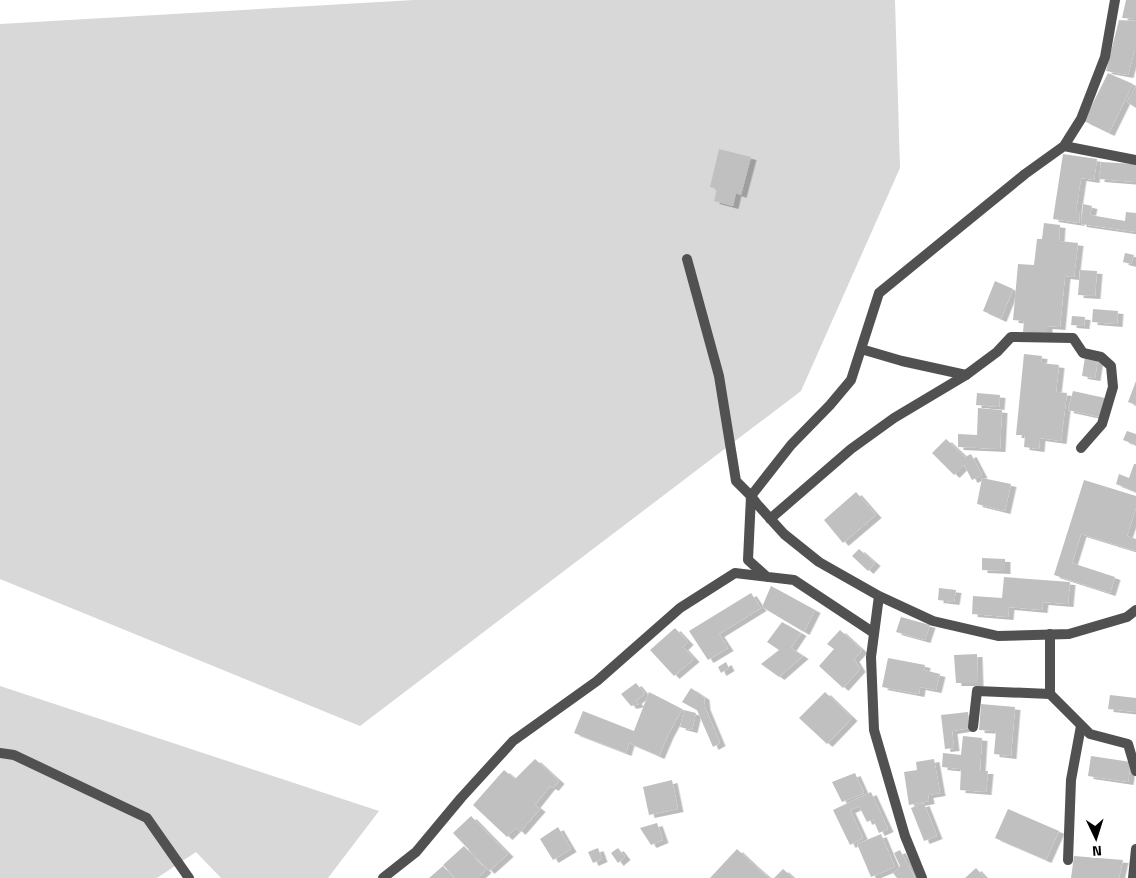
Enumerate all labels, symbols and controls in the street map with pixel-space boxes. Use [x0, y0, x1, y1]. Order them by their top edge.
north arrow [1071, 813, 1121, 863]
text: N [1091, 841, 1103, 862]

